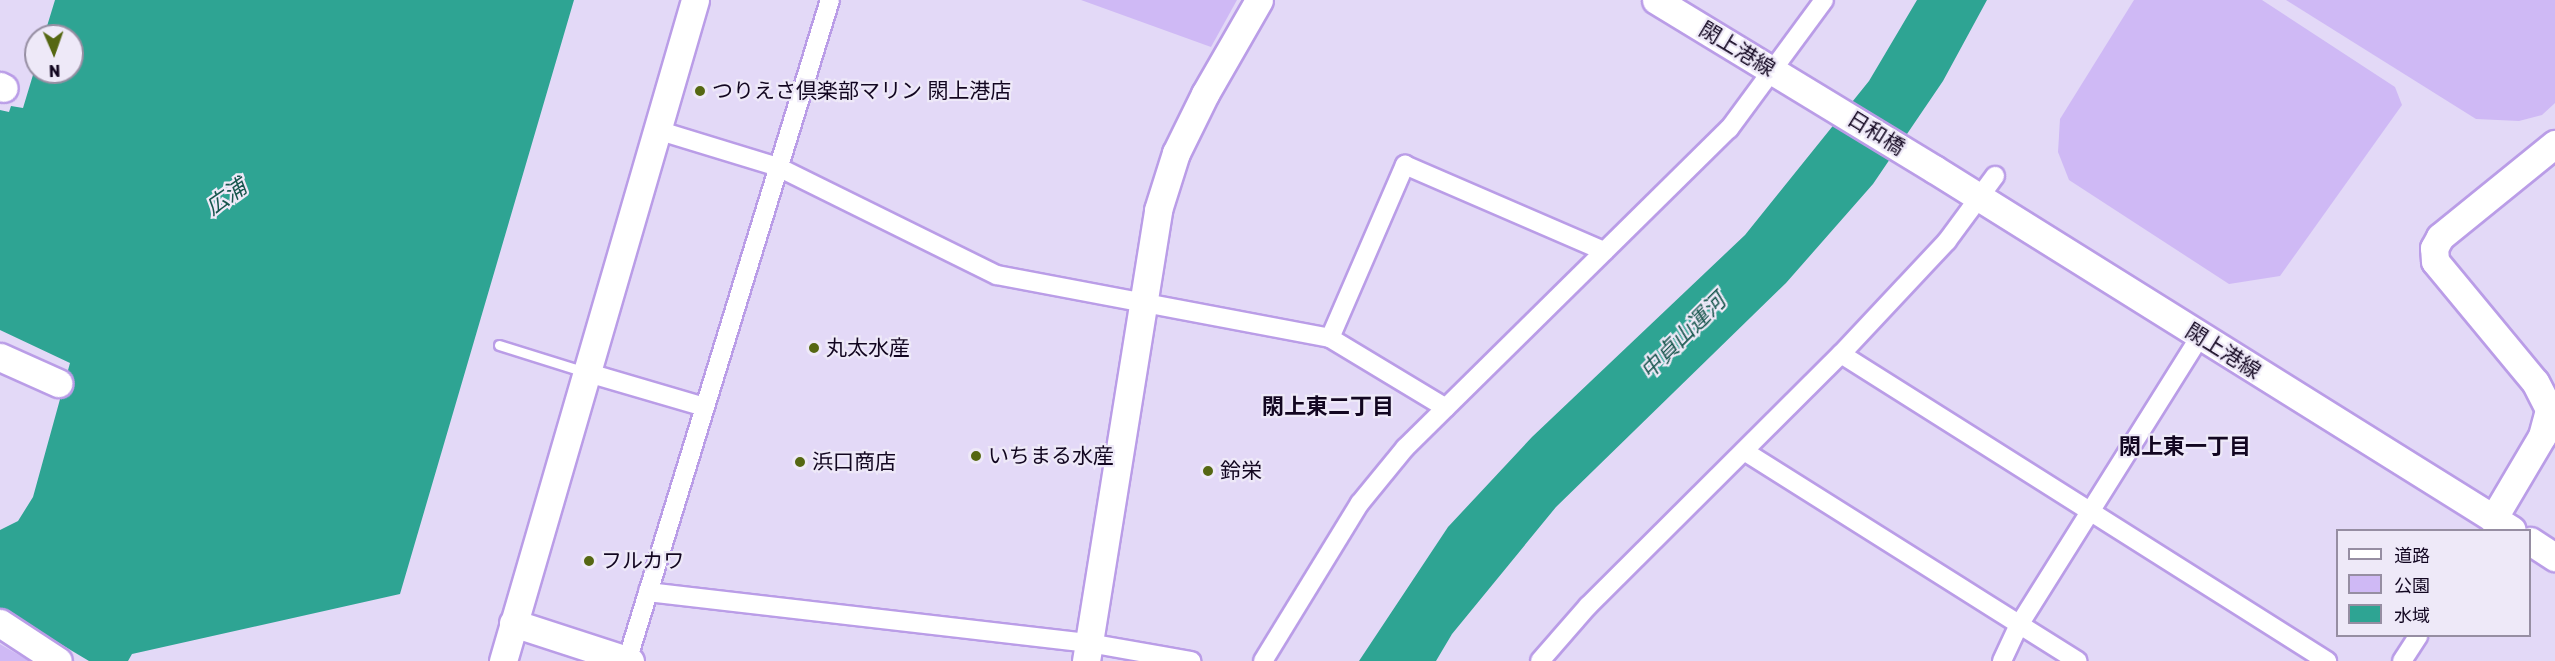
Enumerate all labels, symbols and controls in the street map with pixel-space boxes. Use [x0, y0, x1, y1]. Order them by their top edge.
street label: 閖上港線 [1695, 17, 1779, 81]
north arrow [24, 24, 84, 84]
text: N [48, 61, 61, 80]
place label: つりえさ倶楽部マリン 閖上港店 [712, 78, 1011, 104]
marker: つりえさ倶楽部マリン 閖上港店 [693, 84, 707, 98]
street label: 日和橋 [1843, 106, 1909, 160]
water label: 広浦 [200, 174, 252, 220]
water label: 中貞山運河 [1635, 288, 1731, 384]
street label: 閖上港線 [2181, 318, 2265, 384]
place label: 丸太水産 [826, 335, 910, 361]
marker: 丸太水産 [807, 341, 821, 355]
district label: 閖上東二丁目 [1262, 394, 1394, 420]
district label: 閖上東一丁目 [2119, 434, 2251, 460]
place label: いちまる水産 [988, 443, 1114, 469]
place label: 浜口商店 [812, 449, 896, 475]
marker: いちまる水産 [969, 449, 983, 463]
marker: 浜口商店 [793, 455, 807, 469]
place label: 鈴栄 [1220, 458, 1262, 484]
marker: 鈴栄 [1201, 464, 1215, 478]
legend [2336, 529, 2531, 637]
text: 道路 [2394, 545, 2430, 567]
place label: フルカワ [601, 548, 685, 574]
marker: フルカワ [582, 554, 596, 568]
text: 公園 [2394, 575, 2430, 597]
text: 水域 [2394, 605, 2430, 627]

